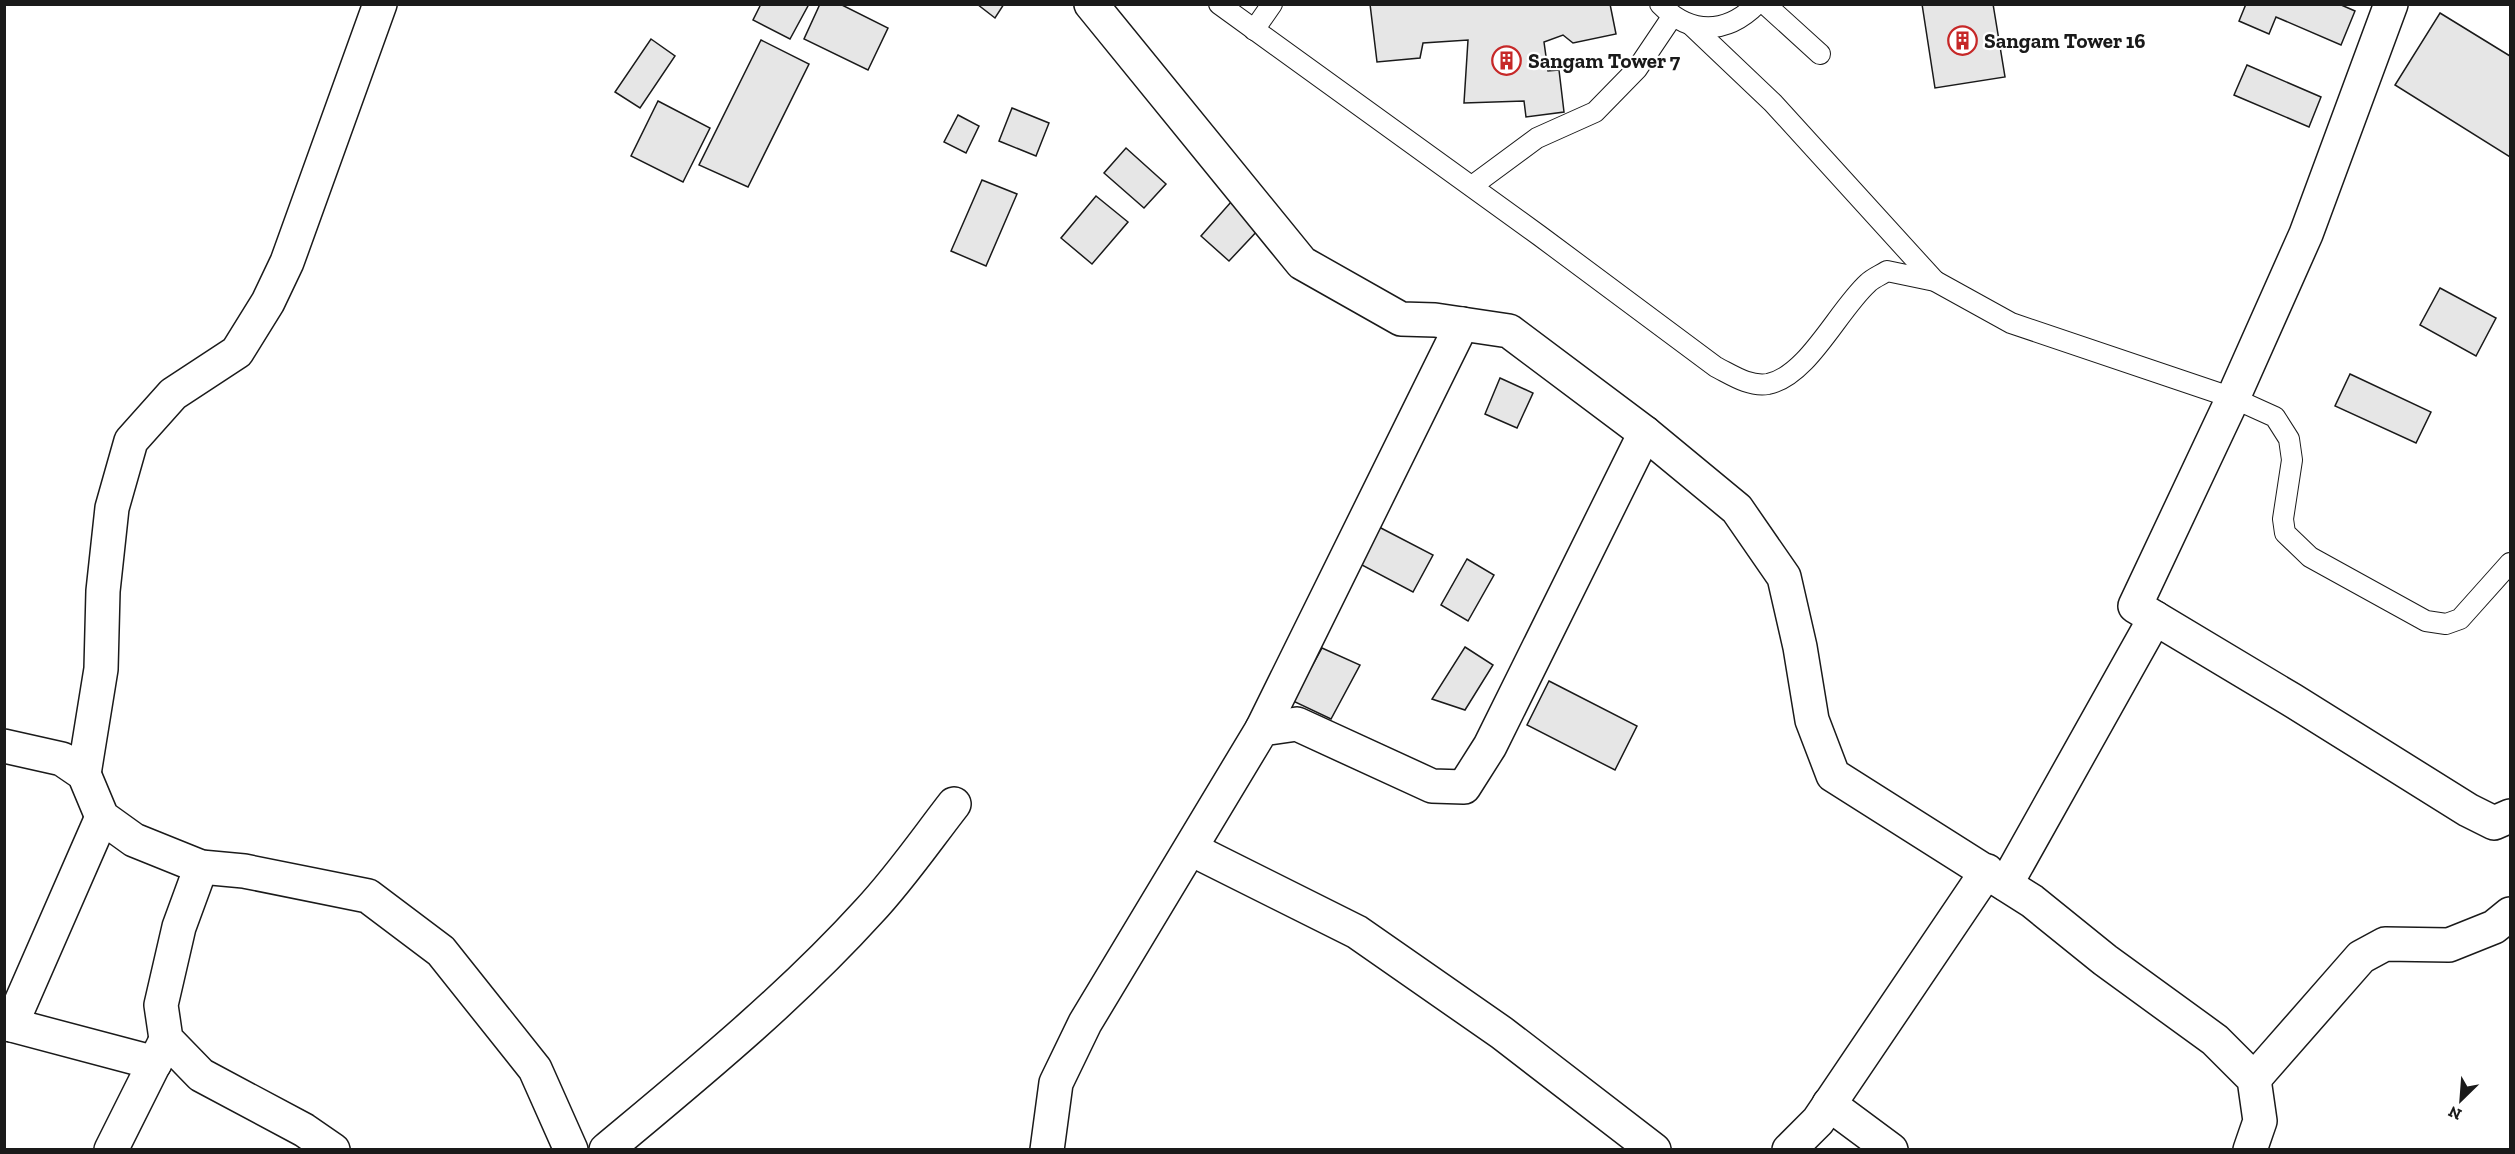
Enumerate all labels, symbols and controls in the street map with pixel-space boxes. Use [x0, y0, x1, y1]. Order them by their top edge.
building icon: Sangam Tower 16 [1947, 25, 1979, 57]
place label: Sangam Tower 16 [1984, 28, 2146, 53]
building icon: Sangam Tower 7 [1491, 45, 1523, 77]
place label: Sangam Tower 7 [1528, 48, 1681, 73]
north arrow [2431, 1070, 2491, 1130]
text: N [2445, 1102, 2464, 1124]

